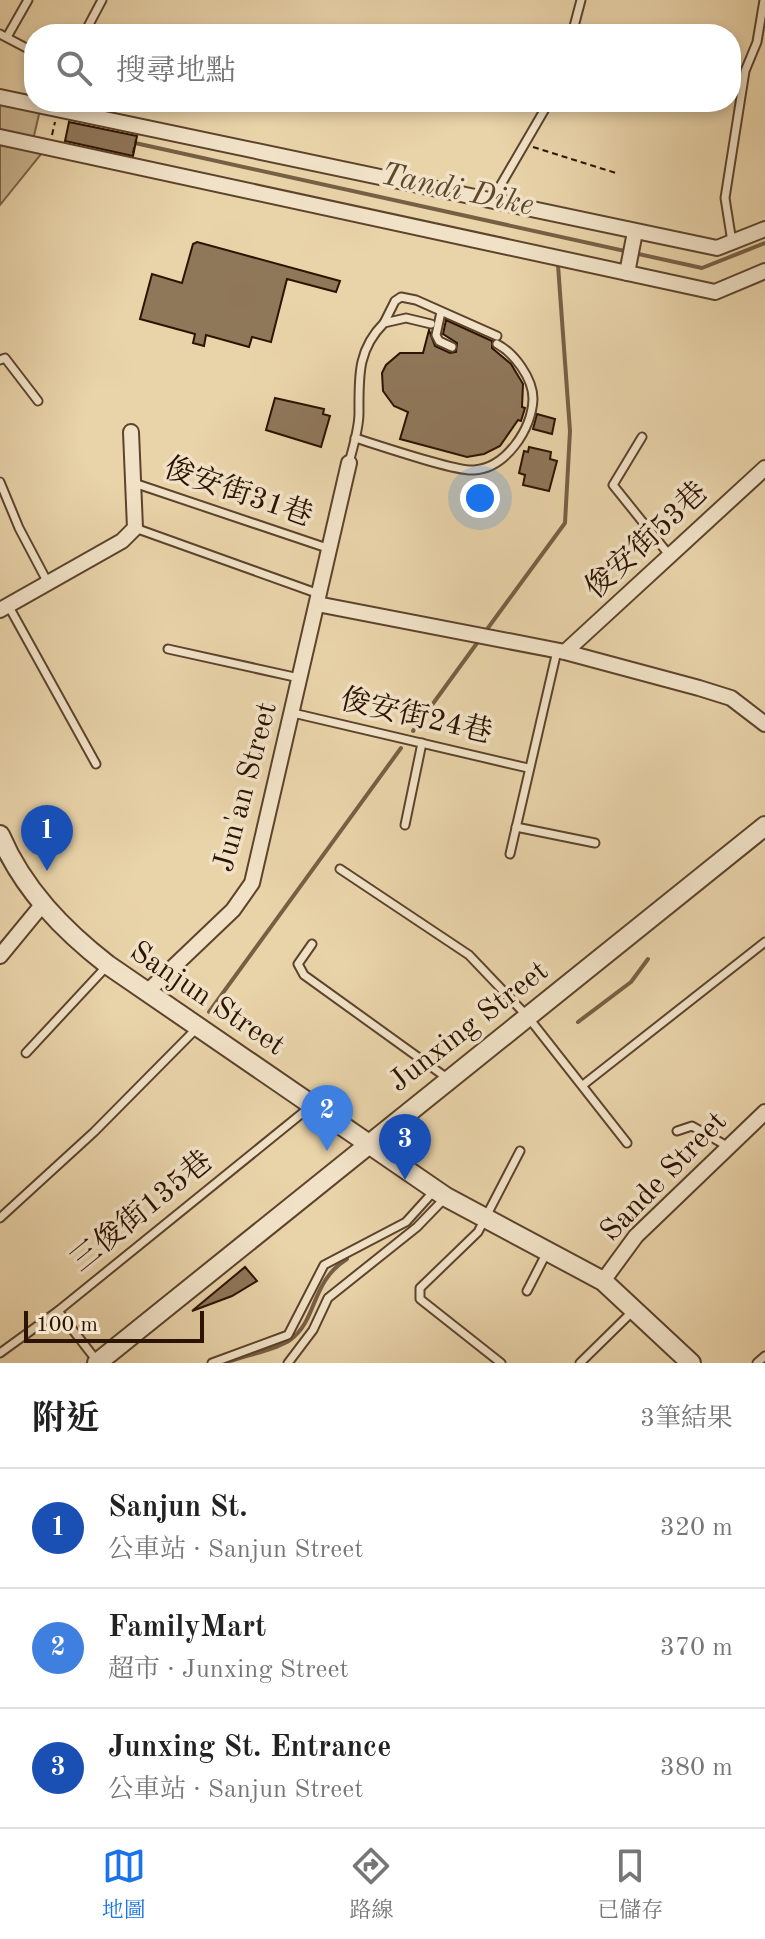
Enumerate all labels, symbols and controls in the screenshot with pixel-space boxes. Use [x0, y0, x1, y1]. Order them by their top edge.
search box [24, 24, 741, 112]
icon: search [52, 46, 96, 90]
text: 搜尋地點 [116, 57, 236, 87]
water label: Tandi Dike [378, 159, 536, 223]
street label: 俊安街31巷 [160, 451, 317, 532]
street label: 俊安街53巷 [578, 475, 714, 605]
your location [460, 478, 500, 518]
street label: 俊安街24巷 [337, 682, 495, 749]
street label: Jun'an Street [209, 699, 283, 875]
pin: 1 [21, 805, 73, 871]
street label: Sanjun Street [124, 936, 290, 1062]
street label: Junxing Street [384, 956, 554, 1098]
pin: 2 [301, 1085, 353, 1151]
street label: Sande Street [595, 1107, 733, 1247]
pin: 3 [379, 1114, 431, 1180]
street label: 三俊街135巷 [64, 1144, 218, 1278]
scale bar [24, 1307, 204, 1343]
text: 100 m [36, 1314, 98, 1336]
text: 附近 [32, 1403, 100, 1437]
text: 3筆結果 [640, 1406, 733, 1432]
text: Sanjun St. [108, 1493, 248, 1523]
text: 1 [50, 1515, 66, 1541]
text: 320 m [660, 1515, 733, 1541]
text: 公車站 · Sanjun Street [108, 1537, 363, 1563]
text: FamilyMart [108, 1613, 266, 1643]
text: 2 [50, 1635, 66, 1661]
text: 370 m [660, 1635, 733, 1661]
text: 超市 · Junxing Street [108, 1657, 349, 1683]
text: Junxing St. Entrance [108, 1733, 391, 1763]
text: 3 [50, 1755, 66, 1781]
text: 380 m [660, 1755, 733, 1781]
text: 公車站 · Sanjun Street [108, 1777, 363, 1803]
tab: 地圖 [102, 1844, 146, 1925]
tab: 路線 [349, 1844, 393, 1925]
tab: 已儲存 [597, 1844, 663, 1925]

